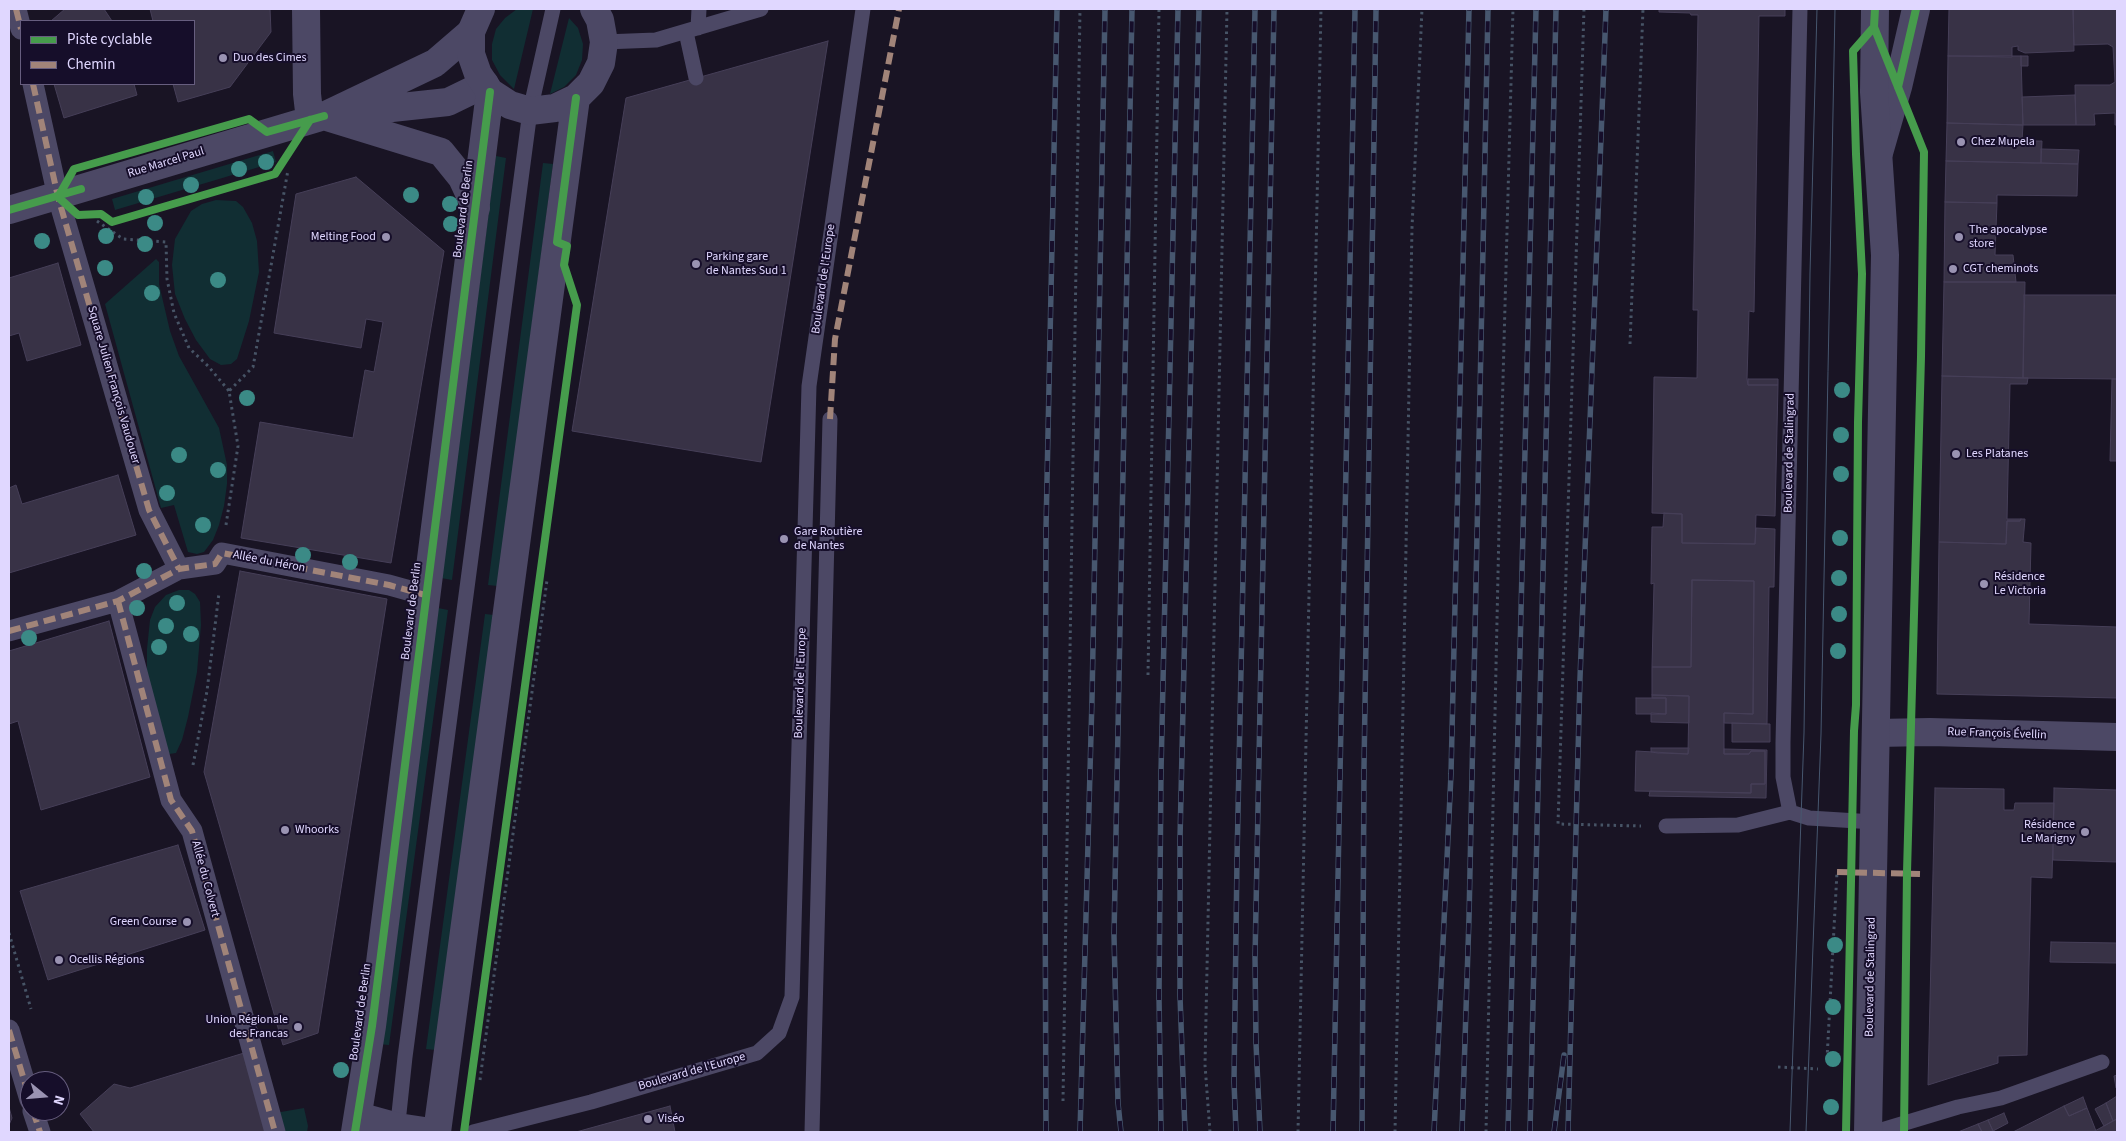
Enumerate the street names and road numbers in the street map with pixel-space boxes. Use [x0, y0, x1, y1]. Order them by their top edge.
street label: Rue Marcel Paul [126, 145, 206, 181]
street label: Boulevard de Berlin [451, 159, 477, 259]
street label: Boulevard de l'Europe [809, 223, 839, 335]
street label: Square Julien François Vaudouer [84, 304, 142, 466]
street label: Boulevard de Stalingrad [1782, 393, 1798, 513]
street label: Allée du Héron [232, 548, 306, 576]
street label: Boulevard de Berlin [399, 561, 425, 661]
street label: Boulevard de l'Europe [792, 627, 810, 739]
street label: Rue François Évellin [1947, 725, 2047, 743]
street label: Allée du Colvert [188, 839, 222, 919]
street label: Boulevard de Stalingrad [1863, 917, 1879, 1037]
street label: Boulevard de Berlin [347, 962, 375, 1062]
street label: Boulevard de l'Europe [637, 1050, 747, 1094]

